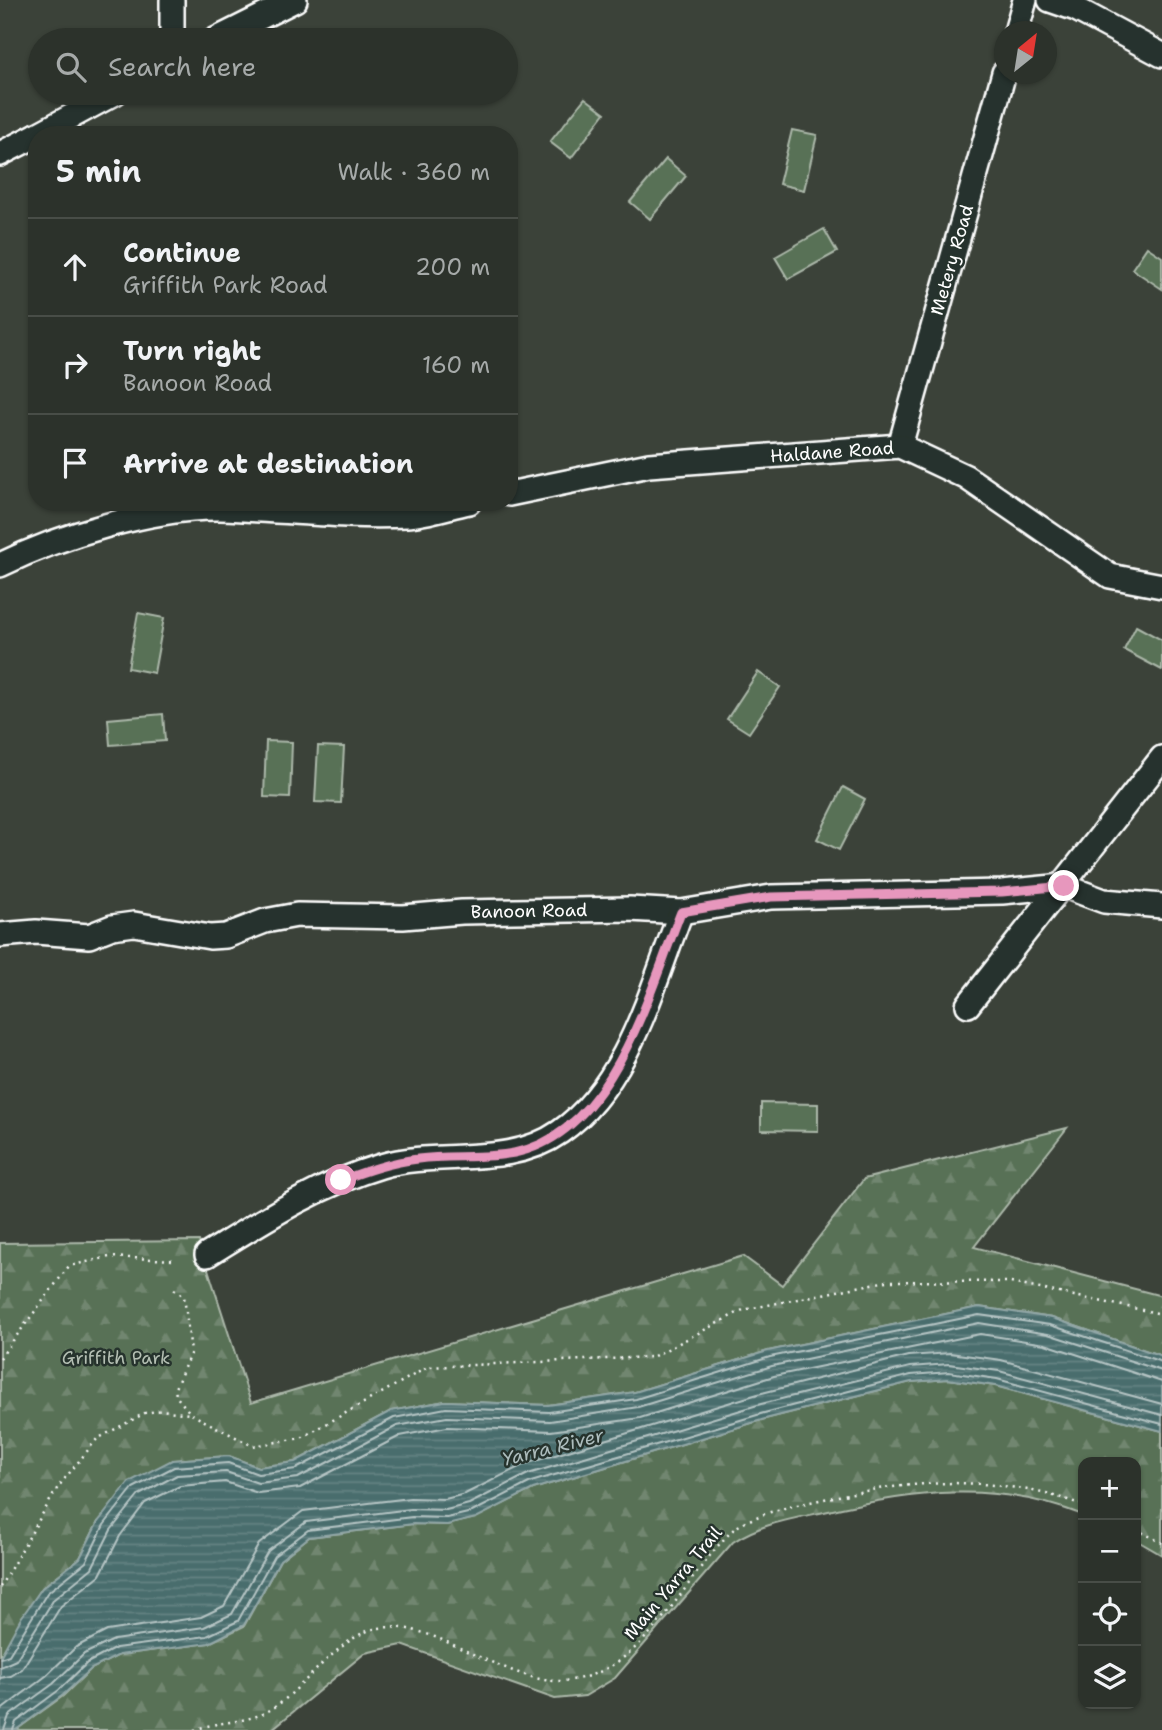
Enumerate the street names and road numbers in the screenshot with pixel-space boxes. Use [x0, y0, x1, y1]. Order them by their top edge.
street label: Metery Road [925, 202, 979, 318]
street label: Haldane Road [769, 436, 895, 468]
street label: Banoon Road [470, 898, 588, 924]
street label: Main Yarra Trail [618, 1521, 728, 1645]

